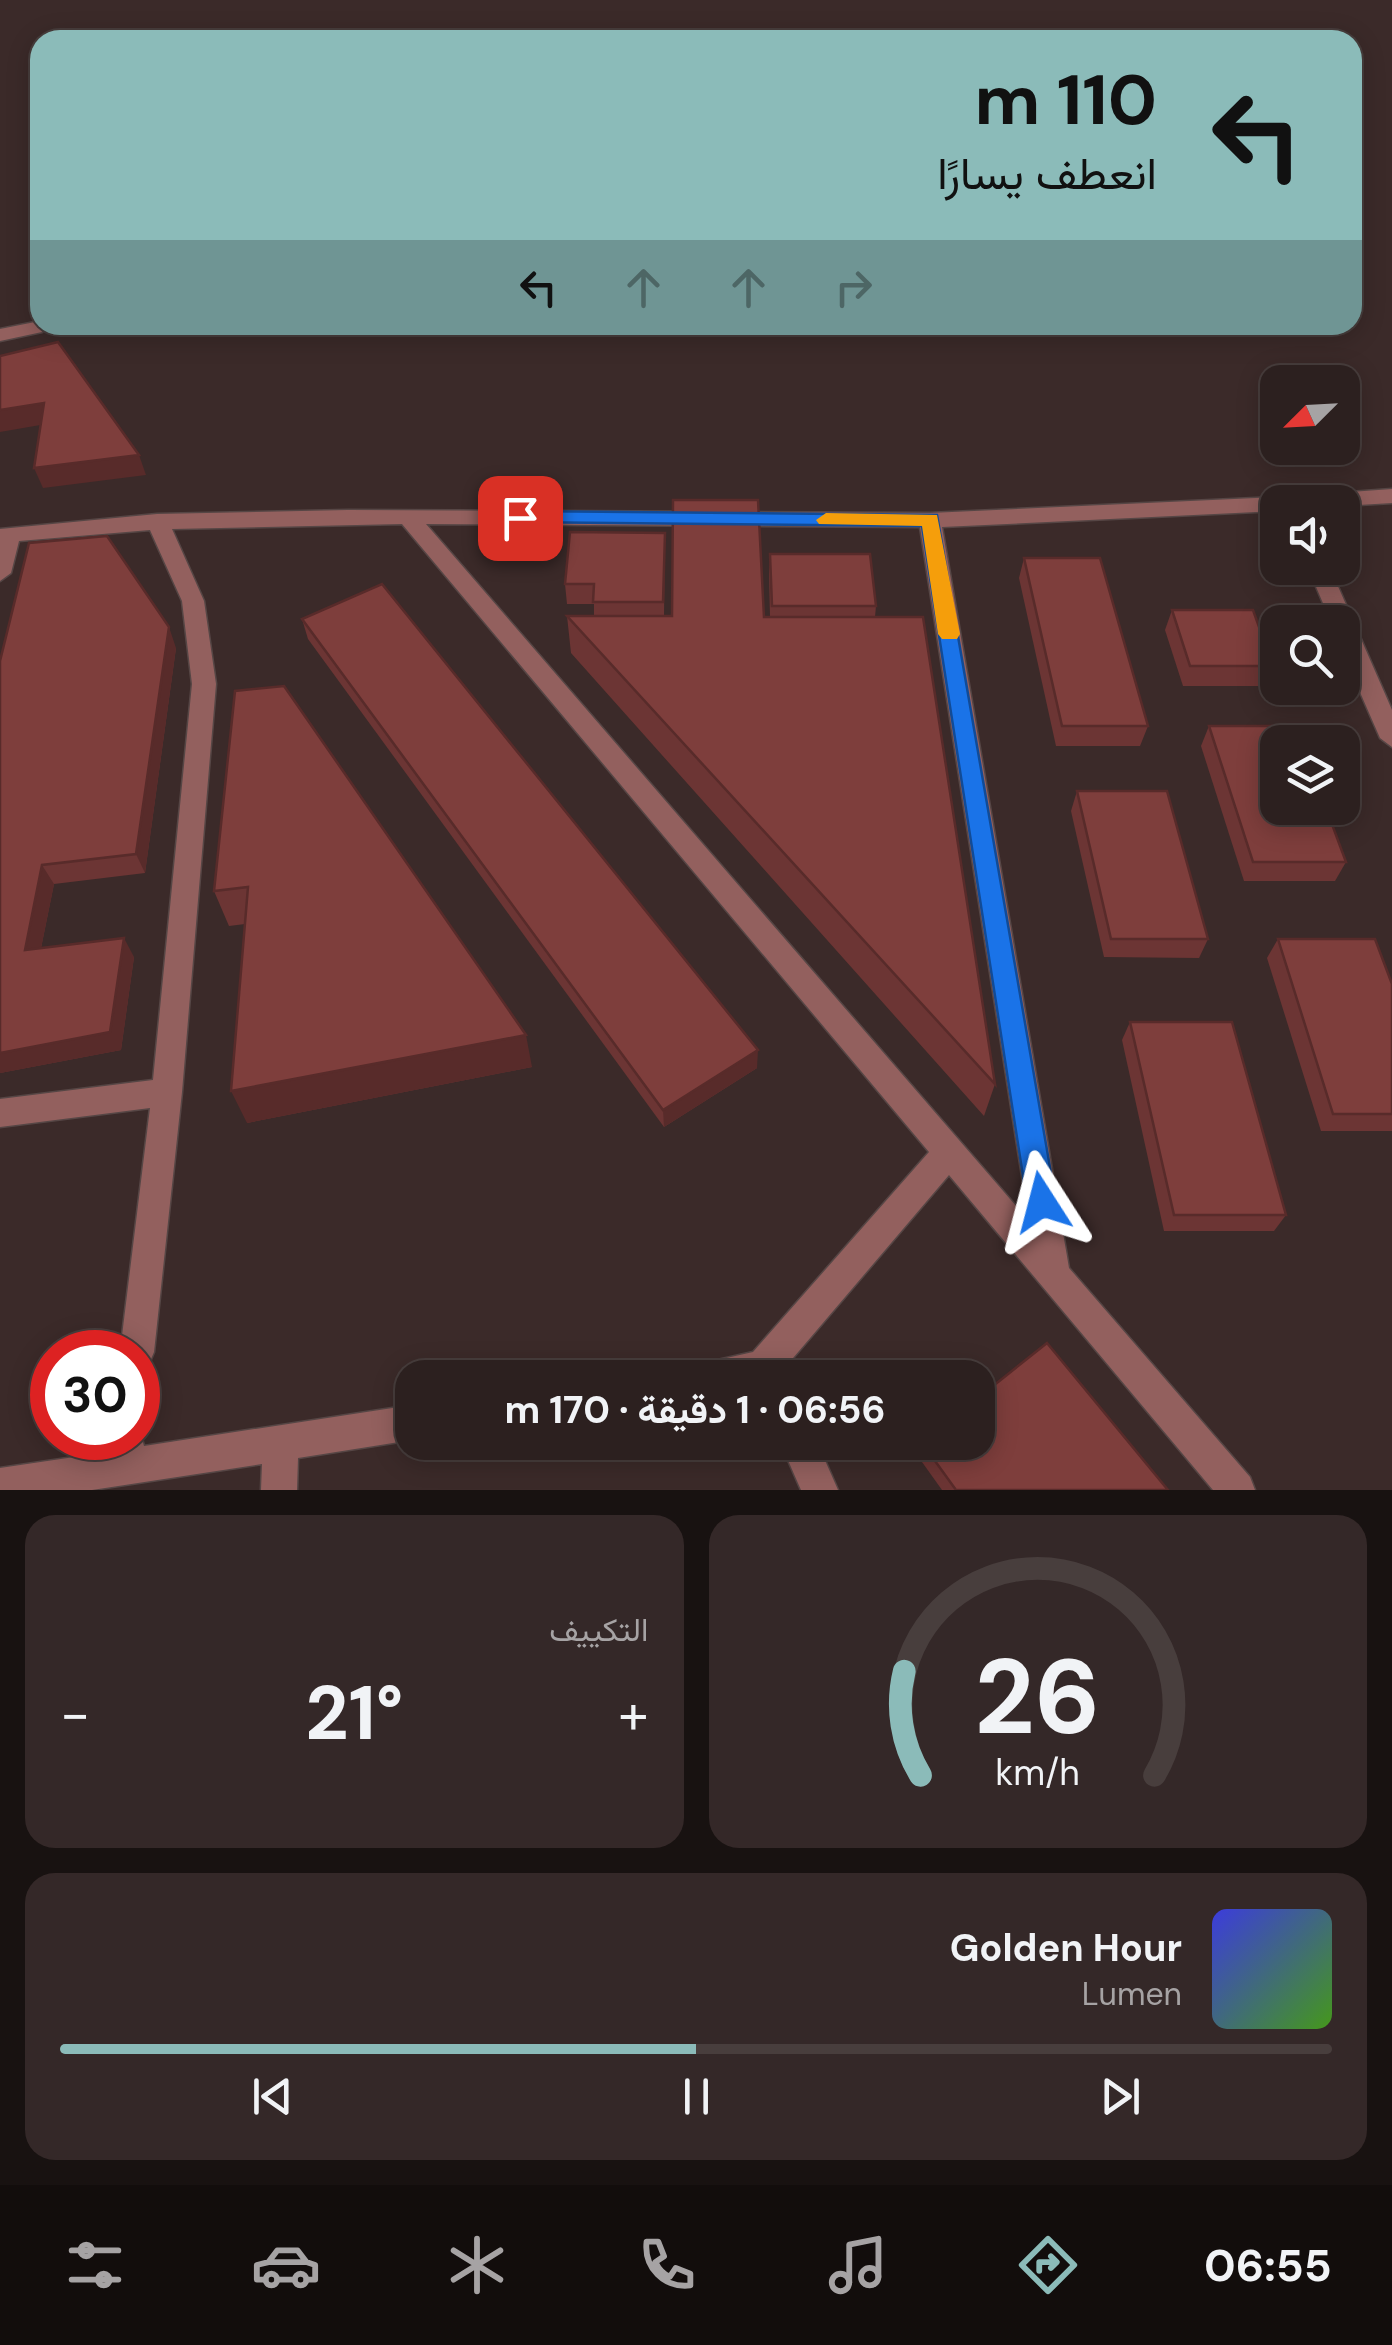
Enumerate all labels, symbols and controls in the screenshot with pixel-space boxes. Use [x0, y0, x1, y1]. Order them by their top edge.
text: 110 m [974, 55, 1157, 146]
icon: left [1192, 70, 1322, 200]
text: انعطف يسارًا [937, 144, 1157, 203]
icon: left [511, 260, 566, 315]
icon: ahead [616, 260, 671, 315]
icon: ahead [721, 260, 776, 315]
icon: right [826, 260, 881, 315]
north arrow [1260, 365, 1360, 465]
map controls [1260, 365, 1360, 825]
pin [478, 476, 563, 561]
button: sound [1260, 485, 1360, 585]
icon: arrive [493, 491, 548, 546]
button: search [1260, 605, 1360, 705]
button: layers [1260, 725, 1360, 825]
position arrow [990, 1150, 1094, 1254]
speed limit sign: 30 [30, 1330, 160, 1460]
text: 06:56 · 1 دقيقة · 170 m [505, 1385, 885, 1435]
text: التكييف [549, 1609, 649, 1651]
text: 26 [975, 1630, 1101, 1765]
text: 21° [305, 1665, 403, 1762]
text: − [60, 1678, 90, 1750]
text: + [618, 1678, 649, 1750]
text: km/h [996, 1750, 1080, 1796]
text: Golden Hour [950, 1923, 1182, 1973]
text: Lumen [1082, 1973, 1182, 2015]
icon: previous [245, 2069, 300, 2124]
icon: pause [669, 2069, 724, 2124]
icon: next [1093, 2069, 1148, 2124]
icon: filters [60, 2230, 130, 2300]
icon: car [251, 2230, 321, 2300]
icon: climate [442, 2230, 512, 2300]
icon: phone [632, 2230, 702, 2300]
icon: music [823, 2230, 893, 2300]
icon: directions [1013, 2230, 1083, 2300]
text: 06:55 [1204, 2236, 1332, 2295]

